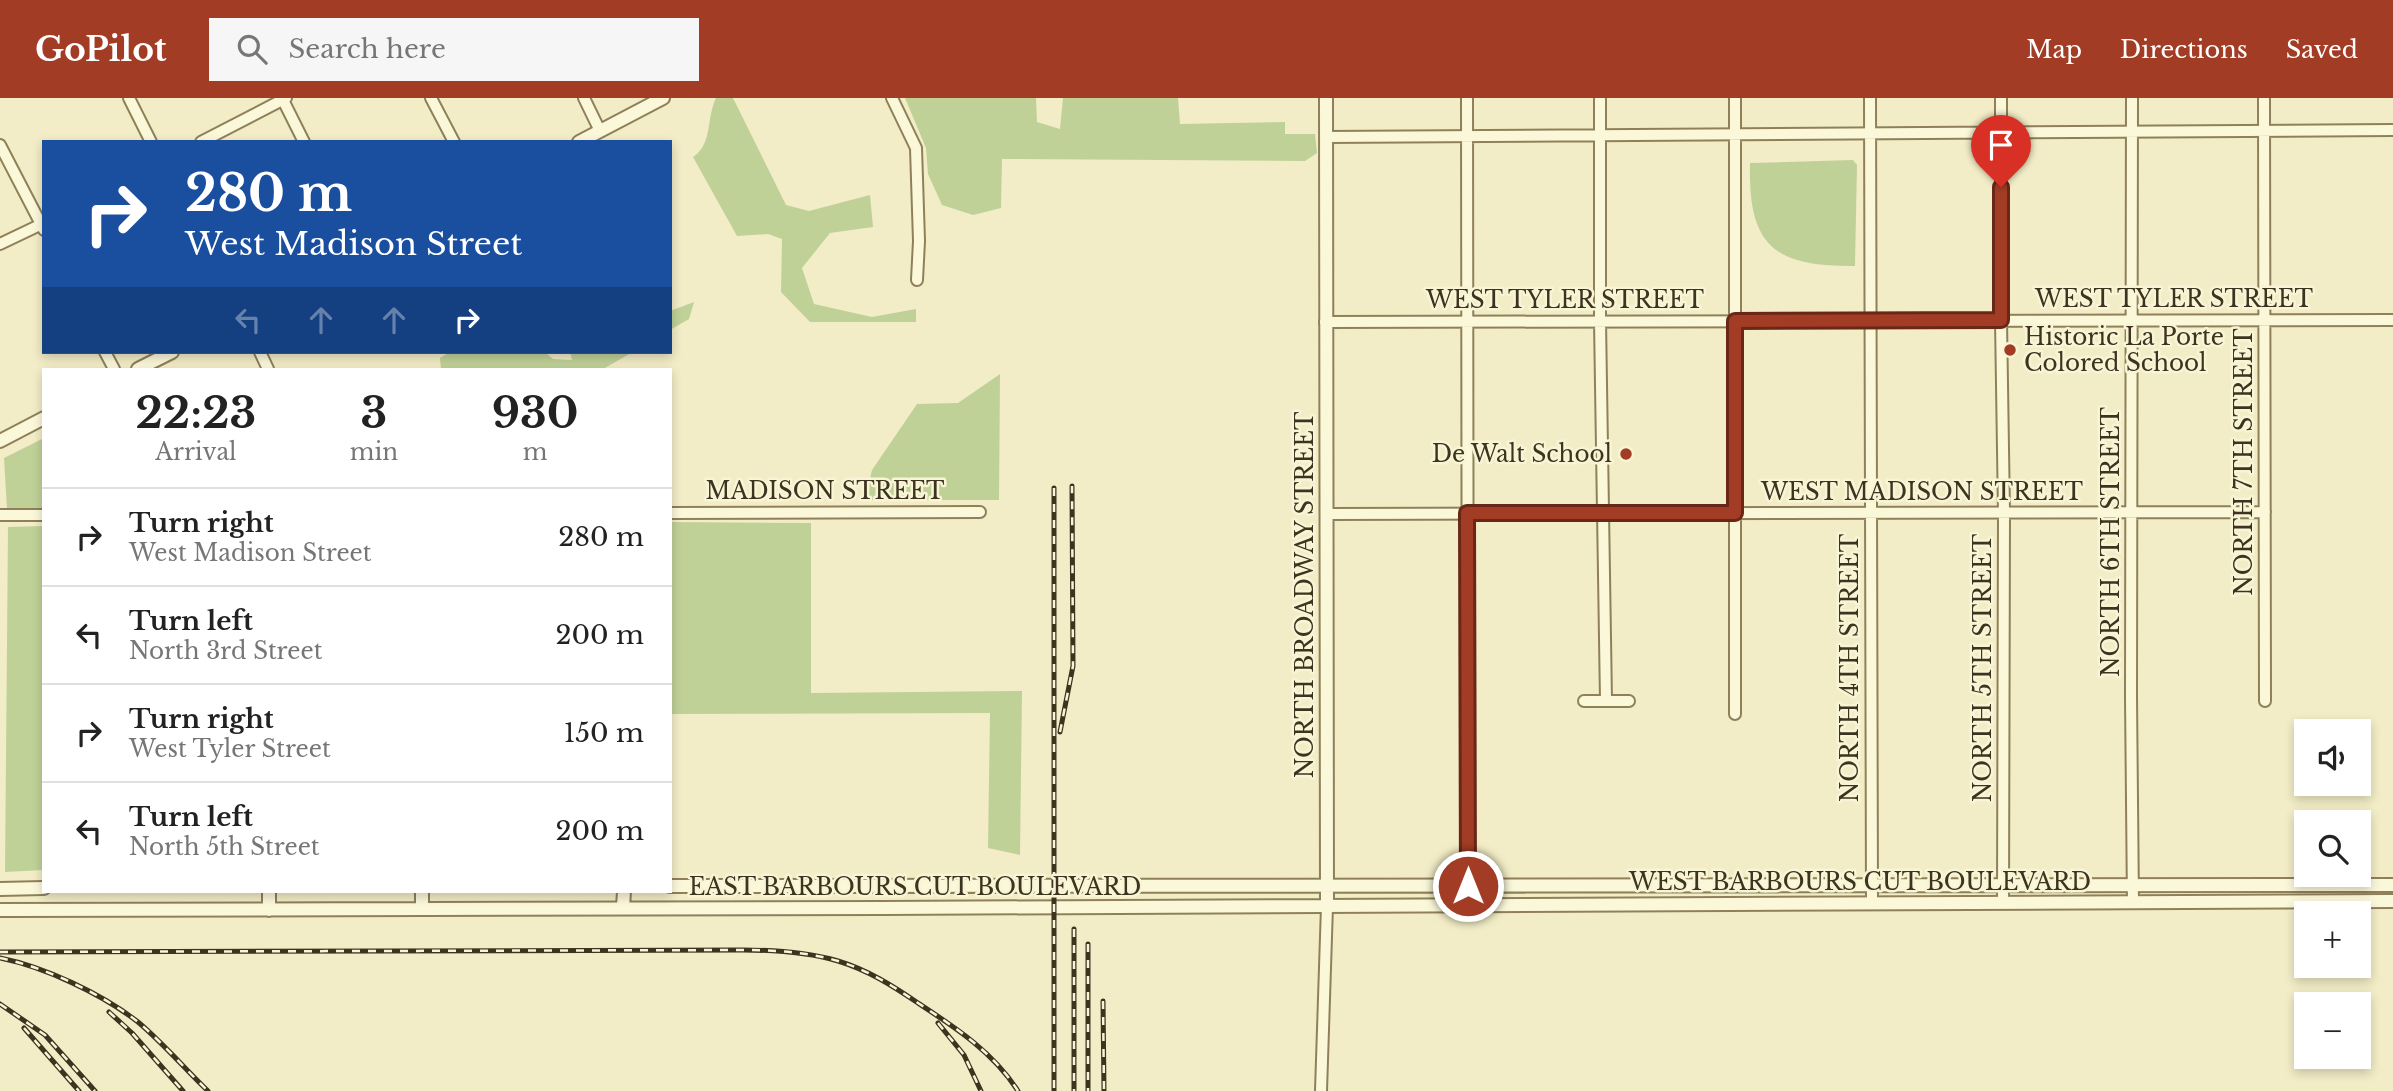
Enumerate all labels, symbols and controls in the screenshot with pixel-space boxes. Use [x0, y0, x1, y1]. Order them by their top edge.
search box [209, 18, 699, 81]
text: GoPilot [35, 29, 167, 70]
icon: search [233, 30, 271, 68]
text: Search here [289, 33, 446, 65]
text: Map [2026, 35, 2082, 64]
text: Directions [2120, 35, 2248, 64]
text: Saved [2286, 35, 2358, 64]
pin [1971, 115, 2031, 187]
icon: arrive [1982, 126, 2020, 164]
text: 280 m [185, 163, 352, 224]
icon: right [70, 168, 161, 259]
text: West Madison Street [185, 224, 522, 264]
street label: WEST TYLER STREET [2034, 285, 2313, 313]
street label: WEST TYLER STREET [1425, 286, 1704, 314]
icon: left [229, 301, 267, 339]
icon: ahead [302, 301, 340, 339]
icon: ahead [375, 301, 413, 339]
icon: right [448, 301, 486, 339]
place label: Historic La Porte Colored School [2024, 323, 2224, 377]
street label: NORTH 7TH STREET [2230, 328, 2258, 596]
marker: Historic La Porte Colored School [2002, 342, 2018, 358]
text: 22:23 [136, 387, 256, 439]
text: 3 [361, 387, 387, 439]
text: 930 [492, 387, 578, 439]
street label: NORTH 6TH STREET [2097, 406, 2125, 677]
street label: NORTH BROADWAY STREET [1291, 411, 1319, 778]
text: Arrival [155, 438, 237, 466]
text: min [350, 438, 398, 466]
text: m [523, 438, 547, 466]
place label: De Walt School [1432, 440, 1612, 468]
marker: De Walt School [1618, 446, 1634, 462]
street label: MADISON STREET [705, 477, 945, 505]
street label: WEST MADISON STREET [1760, 478, 2084, 506]
text: Turn right [129, 507, 274, 539]
icon: right [70, 518, 108, 556]
text: 280 m [558, 521, 644, 553]
street label: NORTH 4TH STREET [1836, 533, 1864, 802]
street label: NORTH 5TH STREET [1969, 533, 1997, 802]
text: West Madison Street [129, 539, 372, 567]
text: Turn left [129, 605, 253, 637]
icon: left [70, 616, 108, 654]
text: 200 m [555, 619, 644, 651]
text: North 3rd Street [129, 637, 322, 665]
text: Turn right [129, 703, 274, 735]
icon: right [70, 714, 108, 752]
text: 150 m [564, 717, 644, 749]
map controls [2294, 719, 2371, 1069]
button: sound [2294, 719, 2371, 796]
text: West Tyler Street [129, 735, 331, 763]
text: Turn left [129, 801, 253, 833]
button: search [2294, 810, 2371, 887]
icon: left [70, 812, 108, 850]
text: 200 m [555, 815, 644, 847]
text: North 5th Street [129, 833, 320, 861]
position arrow [1431, 849, 1505, 923]
street label: WEST BARBOURS CUT BOULEVARD [1628, 868, 2091, 896]
street label: EAST BARBOURS CUT BOULEVARD [689, 873, 1141, 901]
button: + [2294, 901, 2371, 978]
button: − [2294, 992, 2371, 1069]

